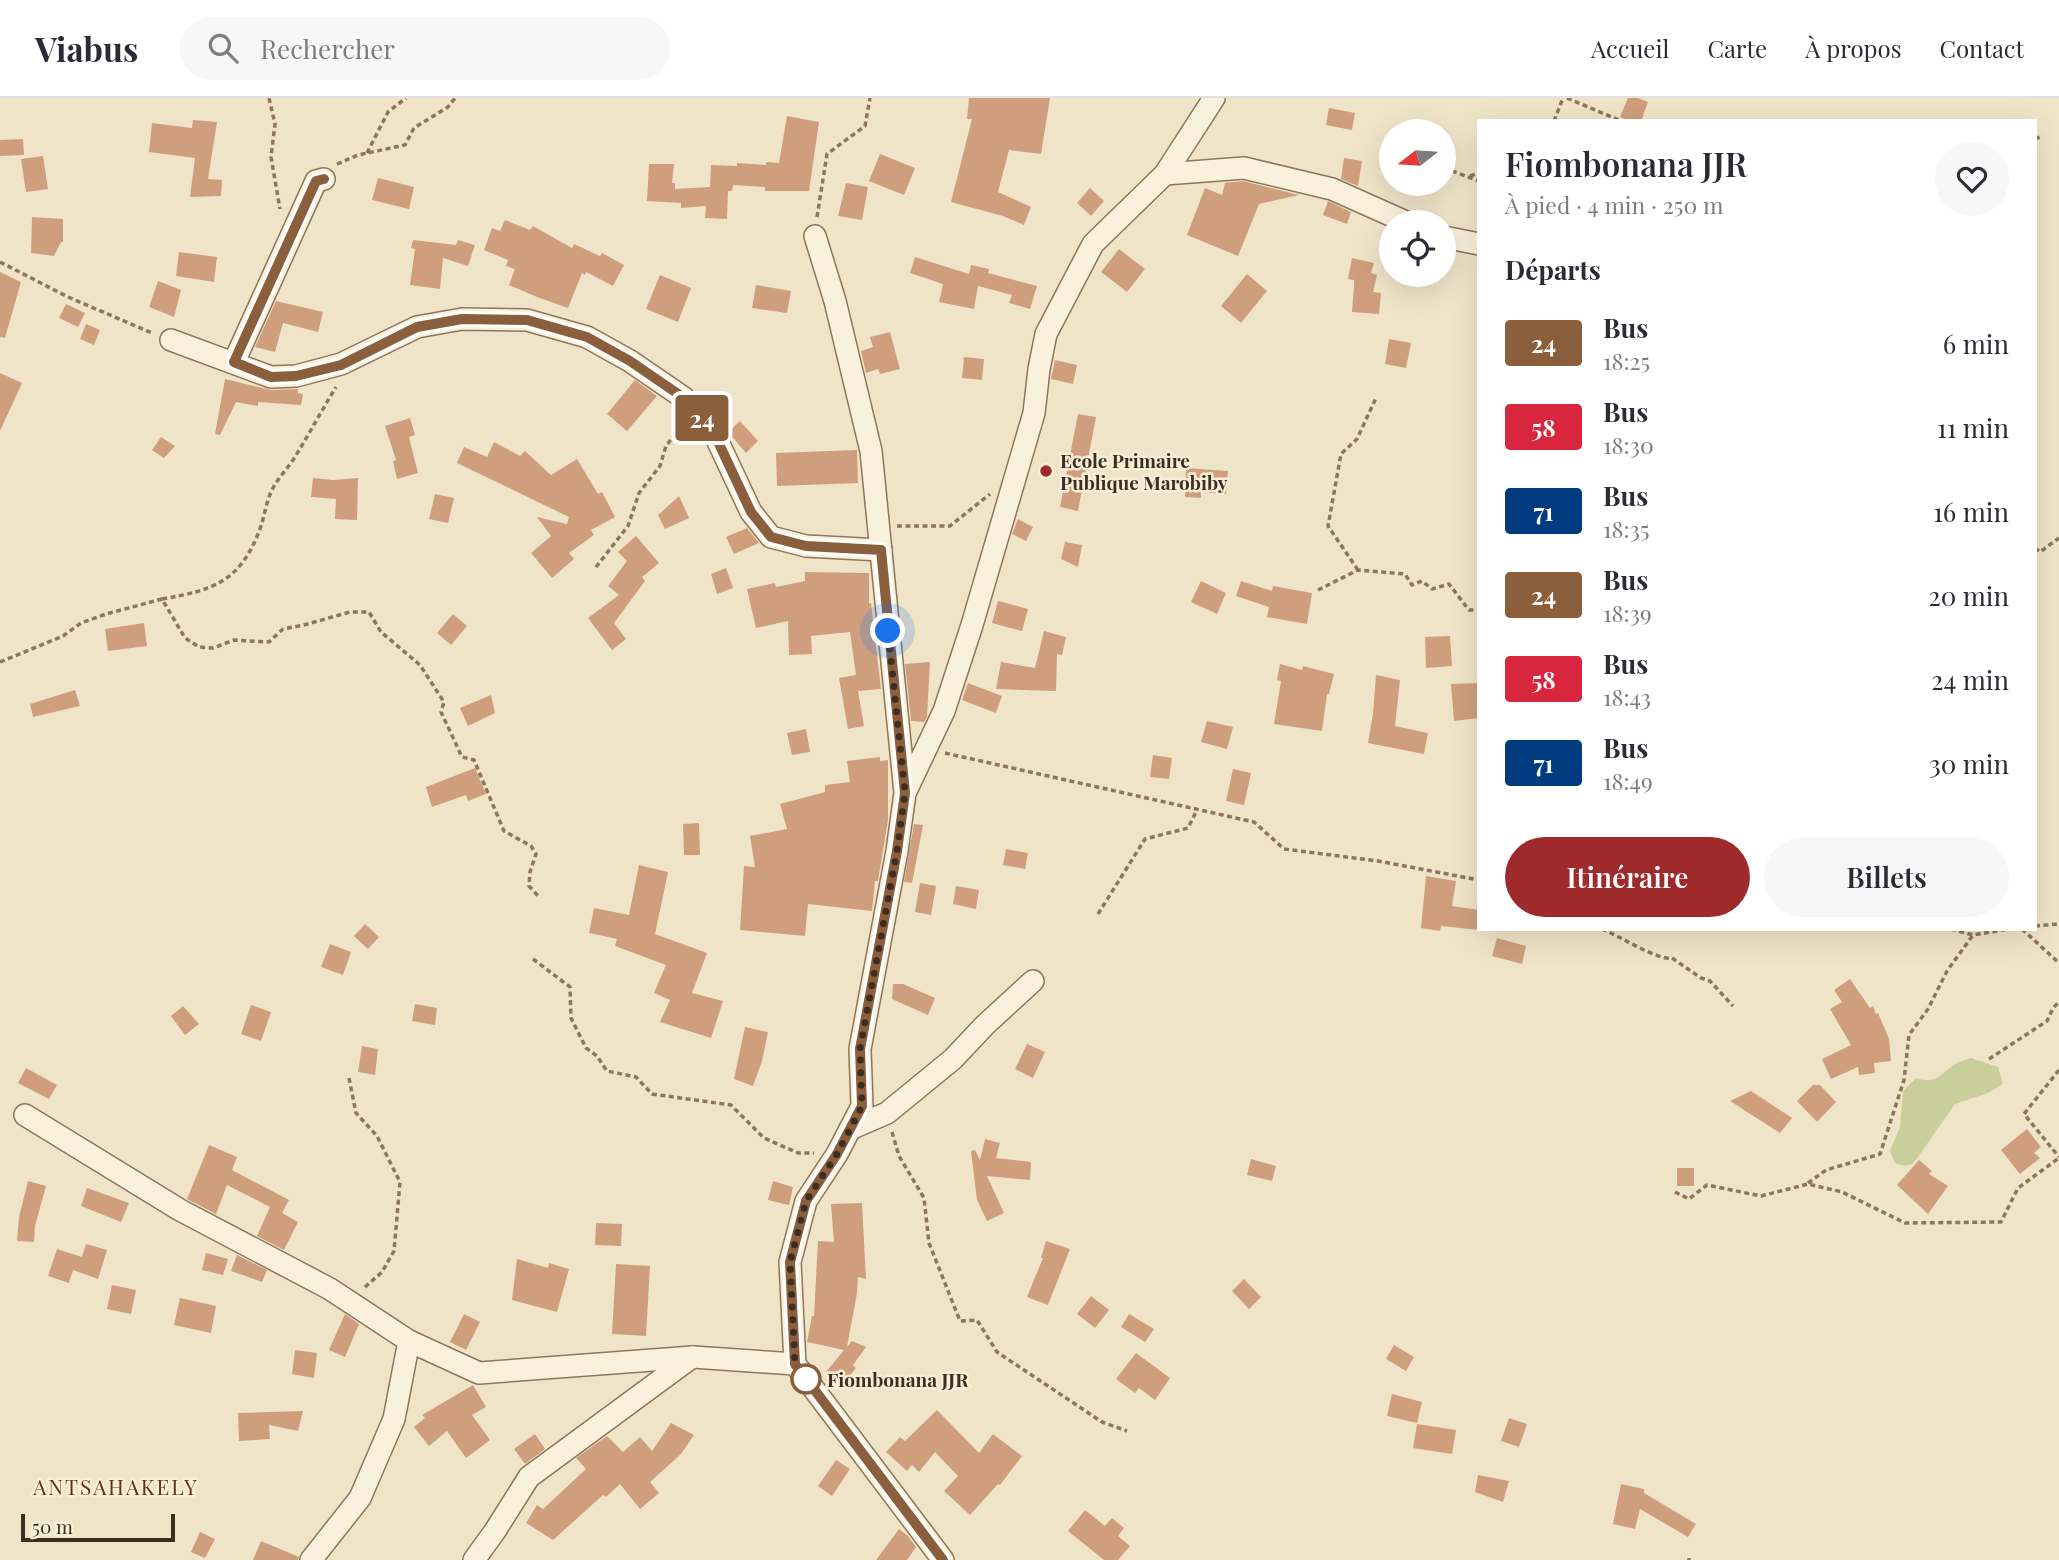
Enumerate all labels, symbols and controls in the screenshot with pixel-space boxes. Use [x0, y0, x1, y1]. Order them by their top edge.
search box [180, 17, 670, 80]
text: Viabus [35, 26, 138, 70]
icon: search [204, 29, 242, 67]
text: Rechercher [260, 31, 395, 66]
text: Accueil [1591, 32, 1669, 64]
text: Carte [1707, 32, 1767, 64]
text: À propos [1805, 32, 1901, 64]
text: Contact [1939, 32, 2024, 64]
north arrow [1379, 119, 1456, 196]
map controls [1379, 119, 1456, 287]
text: Fiombonana JJR [1505, 141, 1747, 185]
button: heart [1935, 142, 2009, 216]
text: À pied · 4 min · 250 m [1505, 189, 1723, 220]
button: locate [1379, 210, 1456, 287]
text: Départs [1505, 252, 1601, 287]
text: Bus [1603, 310, 1648, 345]
text: 6 min [1943, 326, 2009, 361]
text: 24 [1531, 327, 1556, 359]
text: 18:25 [1603, 345, 1650, 376]
text: Bus [1603, 394, 1648, 429]
line badge: 24 [670, 395, 734, 441]
text: 24 [689, 402, 715, 434]
text: 11 min [1937, 410, 2009, 445]
text: 58 [1531, 411, 1556, 443]
text: 18:30 [1603, 429, 1654, 460]
place label: Ecole Primaire Publique Marobiby [1060, 447, 1228, 495]
marker: Ecole Primaire Publique Marobiby [1038, 463, 1054, 479]
text: Bus [1603, 478, 1648, 513]
text: 16 min [1933, 494, 2009, 529]
text: 71 [1533, 495, 1554, 527]
text: 18:35 [1603, 513, 1650, 544]
text: Bus [1603, 562, 1648, 597]
text: 20 min [1928, 578, 2009, 613]
text: 24 [1531, 579, 1556, 611]
text: 18:39 [1603, 597, 1652, 628]
your location [870, 613, 905, 648]
text: Bus [1603, 646, 1648, 681]
text: 24 min [1931, 662, 2009, 697]
text: 58 [1531, 663, 1556, 695]
text: 18:43 [1603, 681, 1651, 712]
text: Bus [1603, 730, 1648, 765]
text: 30 min [1929, 746, 2009, 781]
text: 71 [1533, 747, 1554, 779]
text: 18:49 [1603, 765, 1653, 796]
button: Itinéraire [1505, 837, 1750, 917]
button: Billets [1764, 837, 2009, 917]
marker: Fiombonana JJR [791, 1364, 821, 1394]
place label: Fiombonana JJR [827, 1366, 969, 1392]
district label: ANTSAHAKELY [32, 1472, 199, 1500]
scale bar [21, 1511, 175, 1543]
text: 50 m [32, 1513, 73, 1539]

